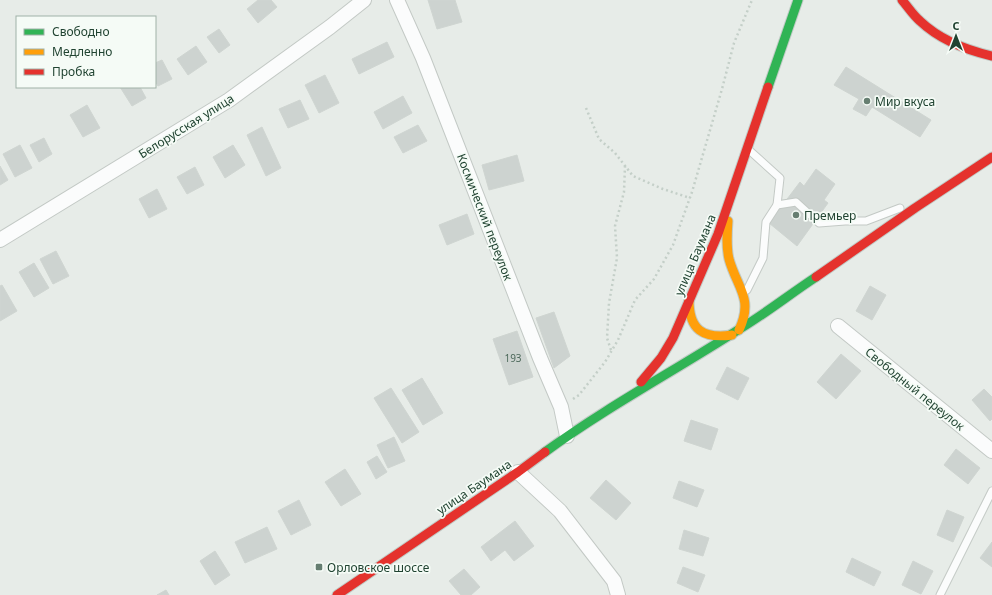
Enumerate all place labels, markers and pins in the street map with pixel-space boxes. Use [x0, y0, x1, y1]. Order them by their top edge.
place label: Мир вкуса [875, 93, 935, 110]
marker: Мир вкуса [862, 96, 872, 106]
place label: Премьер [804, 207, 856, 224]
marker: Премьер [791, 210, 801, 220]
place label: Орловское шоссе [327, 559, 430, 576]
marker: Орловское шоссе [314, 562, 324, 572]

